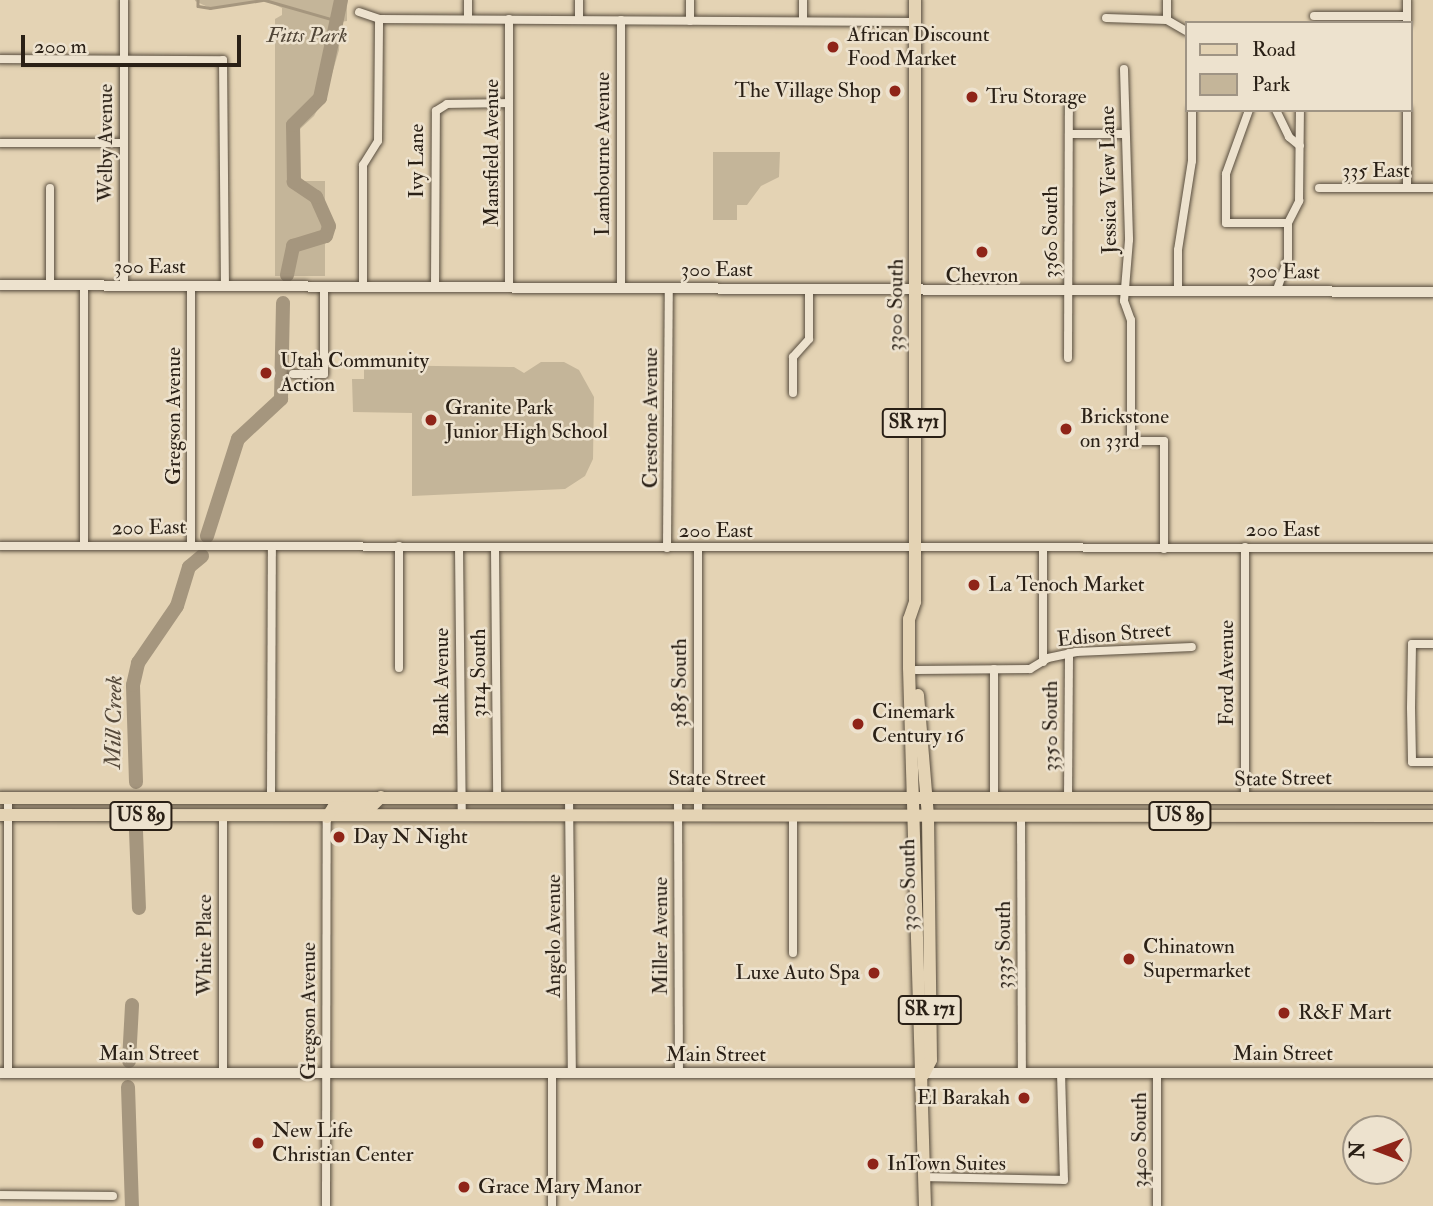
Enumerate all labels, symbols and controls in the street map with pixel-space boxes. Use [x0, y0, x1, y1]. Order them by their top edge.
scale bar [24, 21, 245, 65]
legend [1184, 21, 1412, 112]
place label: African Discount Food Market [847, 22, 990, 72]
park label: Fitts Park [267, 23, 347, 49]
text: 200 m [34, 33, 87, 60]
text: Road [1252, 36, 1296, 63]
marker: African Discount Food Market [825, 39, 841, 55]
text: Park [1252, 71, 1290, 98]
street label: Lambourne Avenue [590, 72, 616, 236]
place label: The Village Shop [734, 78, 881, 104]
street label: Mansfield Avenue [479, 79, 505, 227]
marker: The Village Shop [887, 83, 903, 99]
street label: Welby Avenue [93, 84, 119, 202]
place label: Tru Storage [986, 84, 1087, 110]
marker: Tru Storage [964, 89, 980, 105]
street label: Jessica View Lane [1095, 106, 1123, 254]
street label: Ivy Lane [404, 124, 430, 198]
street label: 335 East [1342, 158, 1410, 184]
street label: 3360 South [1038, 186, 1064, 278]
marker: Chevron [974, 244, 990, 260]
street label: 300 East [114, 254, 186, 280]
street label: 300 East [681, 257, 753, 283]
street label: 3300 South [883, 259, 909, 351]
street label: 300 East [1248, 259, 1320, 285]
place label: Chevron [946, 263, 1018, 289]
street label: Gregson Avenue [161, 347, 187, 485]
place label: Utah Community Action [280, 348, 429, 398]
street label: Crestone Avenue [638, 348, 664, 488]
marker: Utah Community Action [258, 365, 274, 381]
place label: Granite Park Junior High School [445, 395, 608, 445]
place label: Brickstone on 33rd [1080, 404, 1169, 454]
road number: SR 171 [881, 408, 947, 438]
marker: Granite Park Junior High School [423, 412, 439, 428]
marker: Brickstone on 33rd [1058, 421, 1074, 437]
street label: 200 East [112, 515, 186, 541]
street label: 200 East [1246, 517, 1320, 543]
street label: 200 East [679, 518, 753, 544]
place label: La Tenoch Market [988, 572, 1145, 598]
marker: La Tenoch Market [966, 577, 982, 593]
street label: Edison Street [1056, 617, 1172, 653]
street label: Ford Avenue [1214, 620, 1240, 726]
street label: Bank Avenue [429, 628, 455, 736]
street label: 3114 South [466, 628, 492, 718]
street label: 3185 South [667, 638, 693, 728]
water label: Mill Creek [99, 675, 129, 769]
street label: 3350 South [1038, 681, 1064, 771]
place label: Cinemark Century 16 [872, 699, 964, 749]
marker: Cinemark Century 16 [850, 716, 866, 732]
street label: State Street [668, 766, 766, 792]
street label: State Street [1234, 766, 1332, 792]
road number: US 89 [108, 800, 174, 832]
road number: US 89 [1147, 800, 1213, 832]
place label: Day N Night [353, 824, 468, 850]
marker: Day N Night [331, 829, 347, 845]
street label: 3300 South [896, 839, 922, 931]
street label: Angelo Avenue [541, 874, 567, 998]
street label: Miller Avenue [648, 877, 674, 995]
street label: White Place [192, 894, 218, 996]
street label: 3335 South [991, 901, 1017, 989]
place label: Chinatown Supermarket [1143, 934, 1251, 984]
street label: Gregson Avenue [296, 942, 322, 1080]
marker: Chinatown Supermarket [1121, 951, 1137, 967]
place label: Luxe Auto Spa [735, 960, 860, 986]
marker: Luxe Auto Spa [866, 965, 882, 981]
road number: SR 171 [897, 994, 963, 1026]
place label: R&F Mart [1298, 1000, 1392, 1026]
marker: R&F Mart [1276, 1005, 1292, 1021]
street label: Main Street [99, 1041, 199, 1067]
street label: Main Street [1233, 1041, 1333, 1067]
street label: Main Street [666, 1042, 766, 1068]
place label: El Barakah [917, 1085, 1010, 1111]
marker: El Barakah [1016, 1090, 1032, 1106]
street label: 3400 South [1127, 1092, 1153, 1188]
north arrow [1342, 1115, 1412, 1185]
place label: New Life Christian Center [272, 1118, 414, 1168]
marker: New Life Christian Center [250, 1135, 266, 1151]
text: N [1346, 1142, 1370, 1159]
place label: InTown Suites [887, 1151, 1006, 1177]
marker: InTown Suites [865, 1156, 881, 1172]
place label: Grace Mary Manor [478, 1174, 642, 1200]
marker: Grace Mary Manor [456, 1179, 472, 1195]

